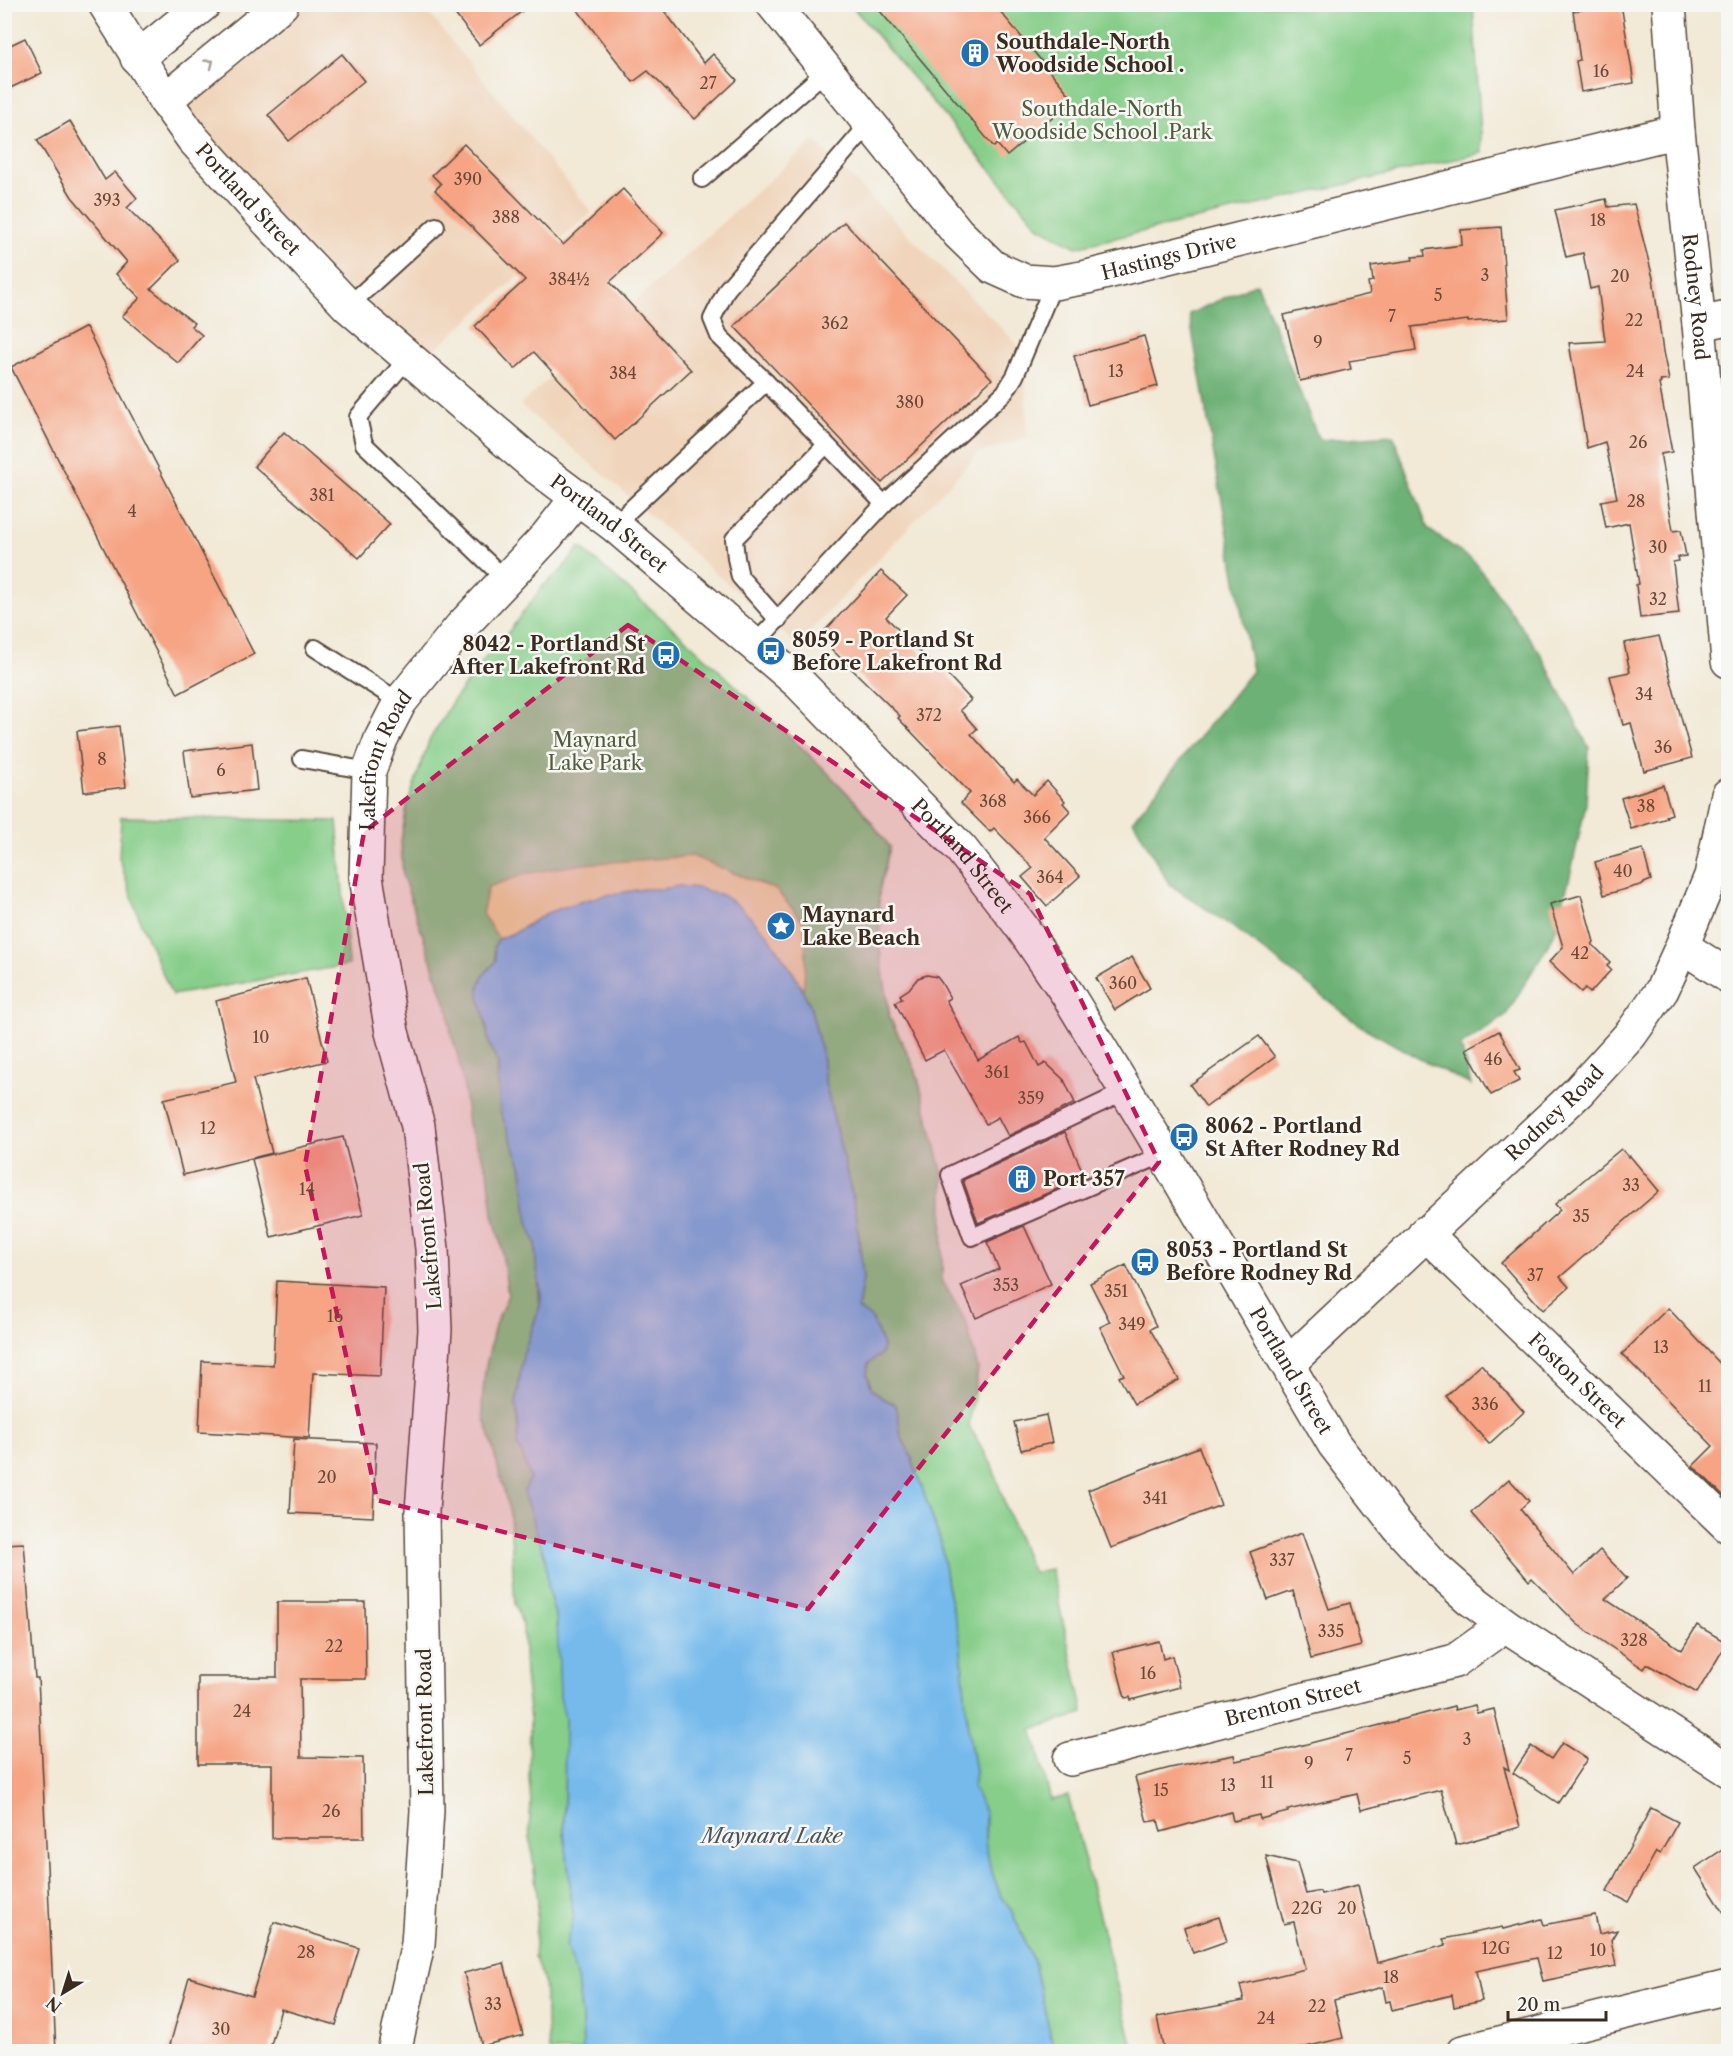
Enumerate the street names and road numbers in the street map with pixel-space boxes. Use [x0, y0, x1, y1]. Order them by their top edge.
street label: Portland Street [191, 138, 306, 260]
street label: Hastings Drive [1099, 229, 1239, 285]
street label: Rodney Road [1677, 232, 1714, 361]
street label: Portland Street [545, 469, 673, 578]
street label: Lakefront Road [355, 685, 417, 831]
street label: Portland Street [906, 793, 1018, 918]
street label: Rodney Road [1500, 1060, 1609, 1166]
street label: Lakefront Road [410, 1161, 446, 1311]
street label: Portland Street [1244, 1303, 1338, 1439]
street label: Foston Street [1523, 1328, 1631, 1433]
street label: Lakefront Road [412, 1648, 438, 1796]
street label: Brenton Street [1222, 1673, 1364, 1731]

